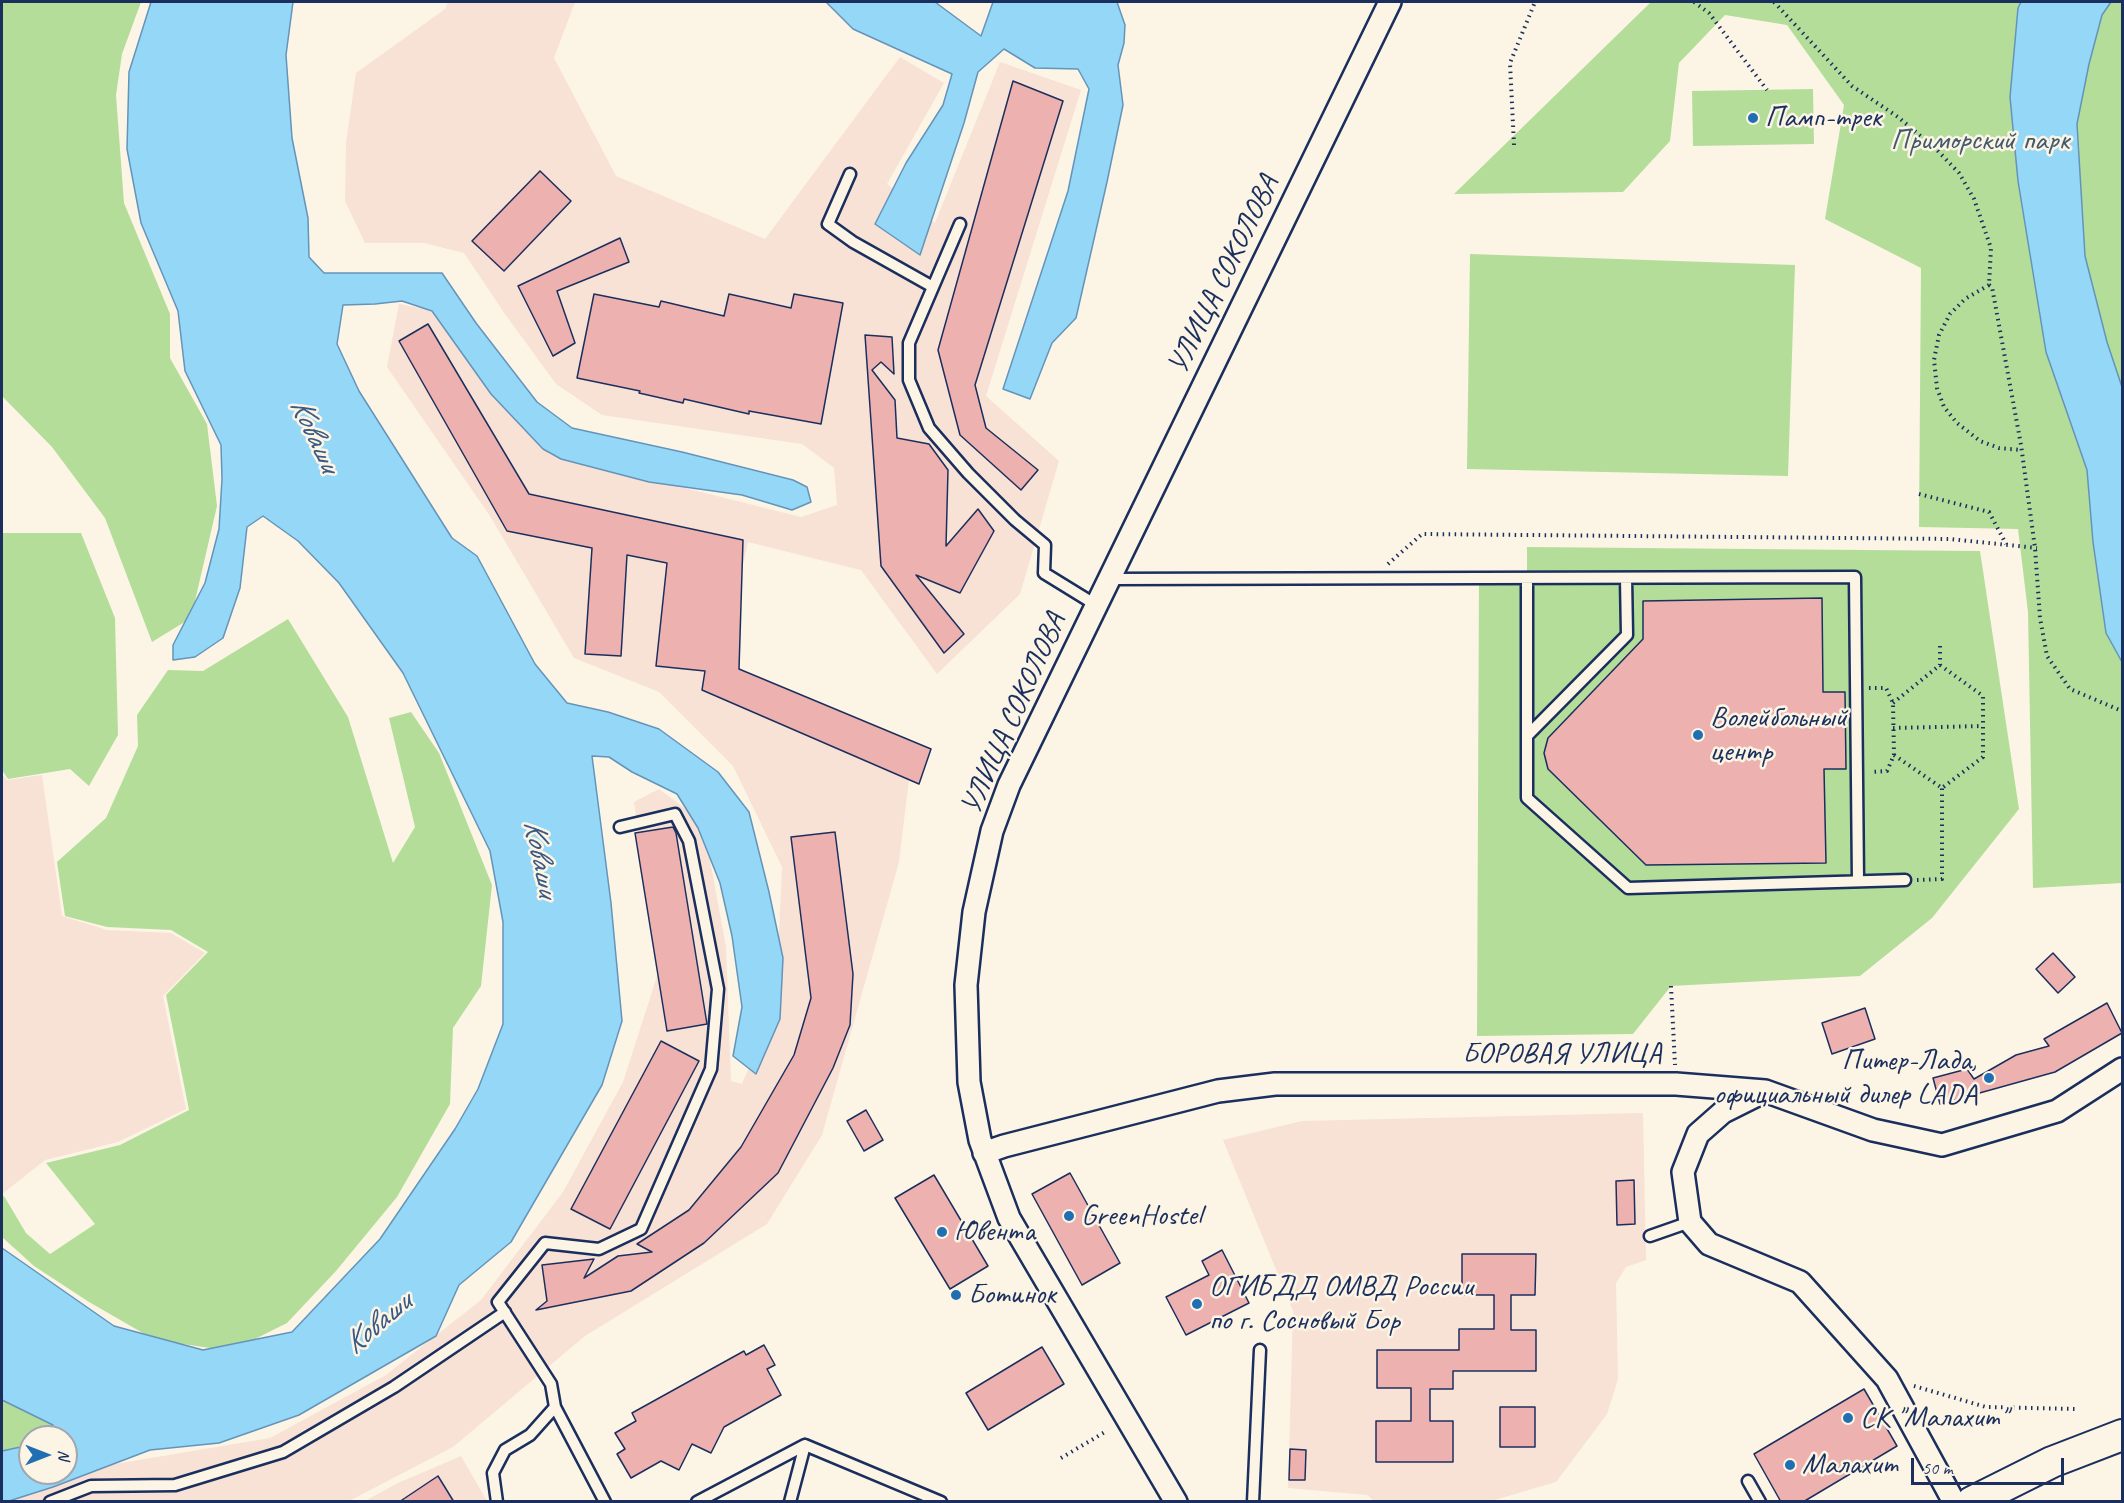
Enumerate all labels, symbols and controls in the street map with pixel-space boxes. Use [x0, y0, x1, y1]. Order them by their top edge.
place label: Памп-трек [1765, 100, 1881, 136]
marker: Памп-трек [1746, 111, 1760, 125]
park label: Приморский парк [1891, 123, 2069, 159]
street label: УЛИЦА СОКОЛОВА [1160, 170, 1288, 380]
water label: Коваши [280, 392, 348, 478]
street label: УЛИЦА СОКОЛОВА [954, 608, 1074, 820]
place label: Волейбольный центр [1710, 700, 1847, 771]
marker: Волейбольный центр [1691, 728, 1705, 742]
water label: Коваши [514, 817, 566, 899]
street label: БОРОВАЯ УЛИЦА [1462, 1036, 1662, 1072]
place label: Питер-Лада, официальный дилер LADA [1714, 1043, 1977, 1114]
marker: Питер-Лада, официальный дилер LADA [1982, 1071, 1996, 1085]
place label: GreenHostel [1081, 1198, 1202, 1234]
marker: GreenHostel [1062, 1209, 1076, 1223]
place label: Ювента [954, 1214, 1035, 1250]
marker: Ювента [935, 1225, 949, 1239]
place label: ОГИБДД ОМВД России по г. Сосновый Бор [1209, 1269, 1473, 1340]
place label: Ботинок [968, 1277, 1056, 1313]
water label: Коваши [336, 1285, 420, 1363]
marker: Ботинок [949, 1288, 963, 1302]
marker: ОГИБДД ОМВД России по г. Сосновый Бор [1190, 1297, 1204, 1311]
place label: СК "Малахит" [1860, 1400, 2007, 1436]
marker: СК "Малахит" [1841, 1411, 1855, 1425]
north arrow [18, 1425, 78, 1485]
scale bar [1914, 1446, 2067, 1484]
place label: Малахит [1802, 1447, 1898, 1483]
text: N [54, 1450, 74, 1460]
text: 50 m [1922, 1457, 1953, 1479]
marker: Малахит [1783, 1458, 1797, 1472]

